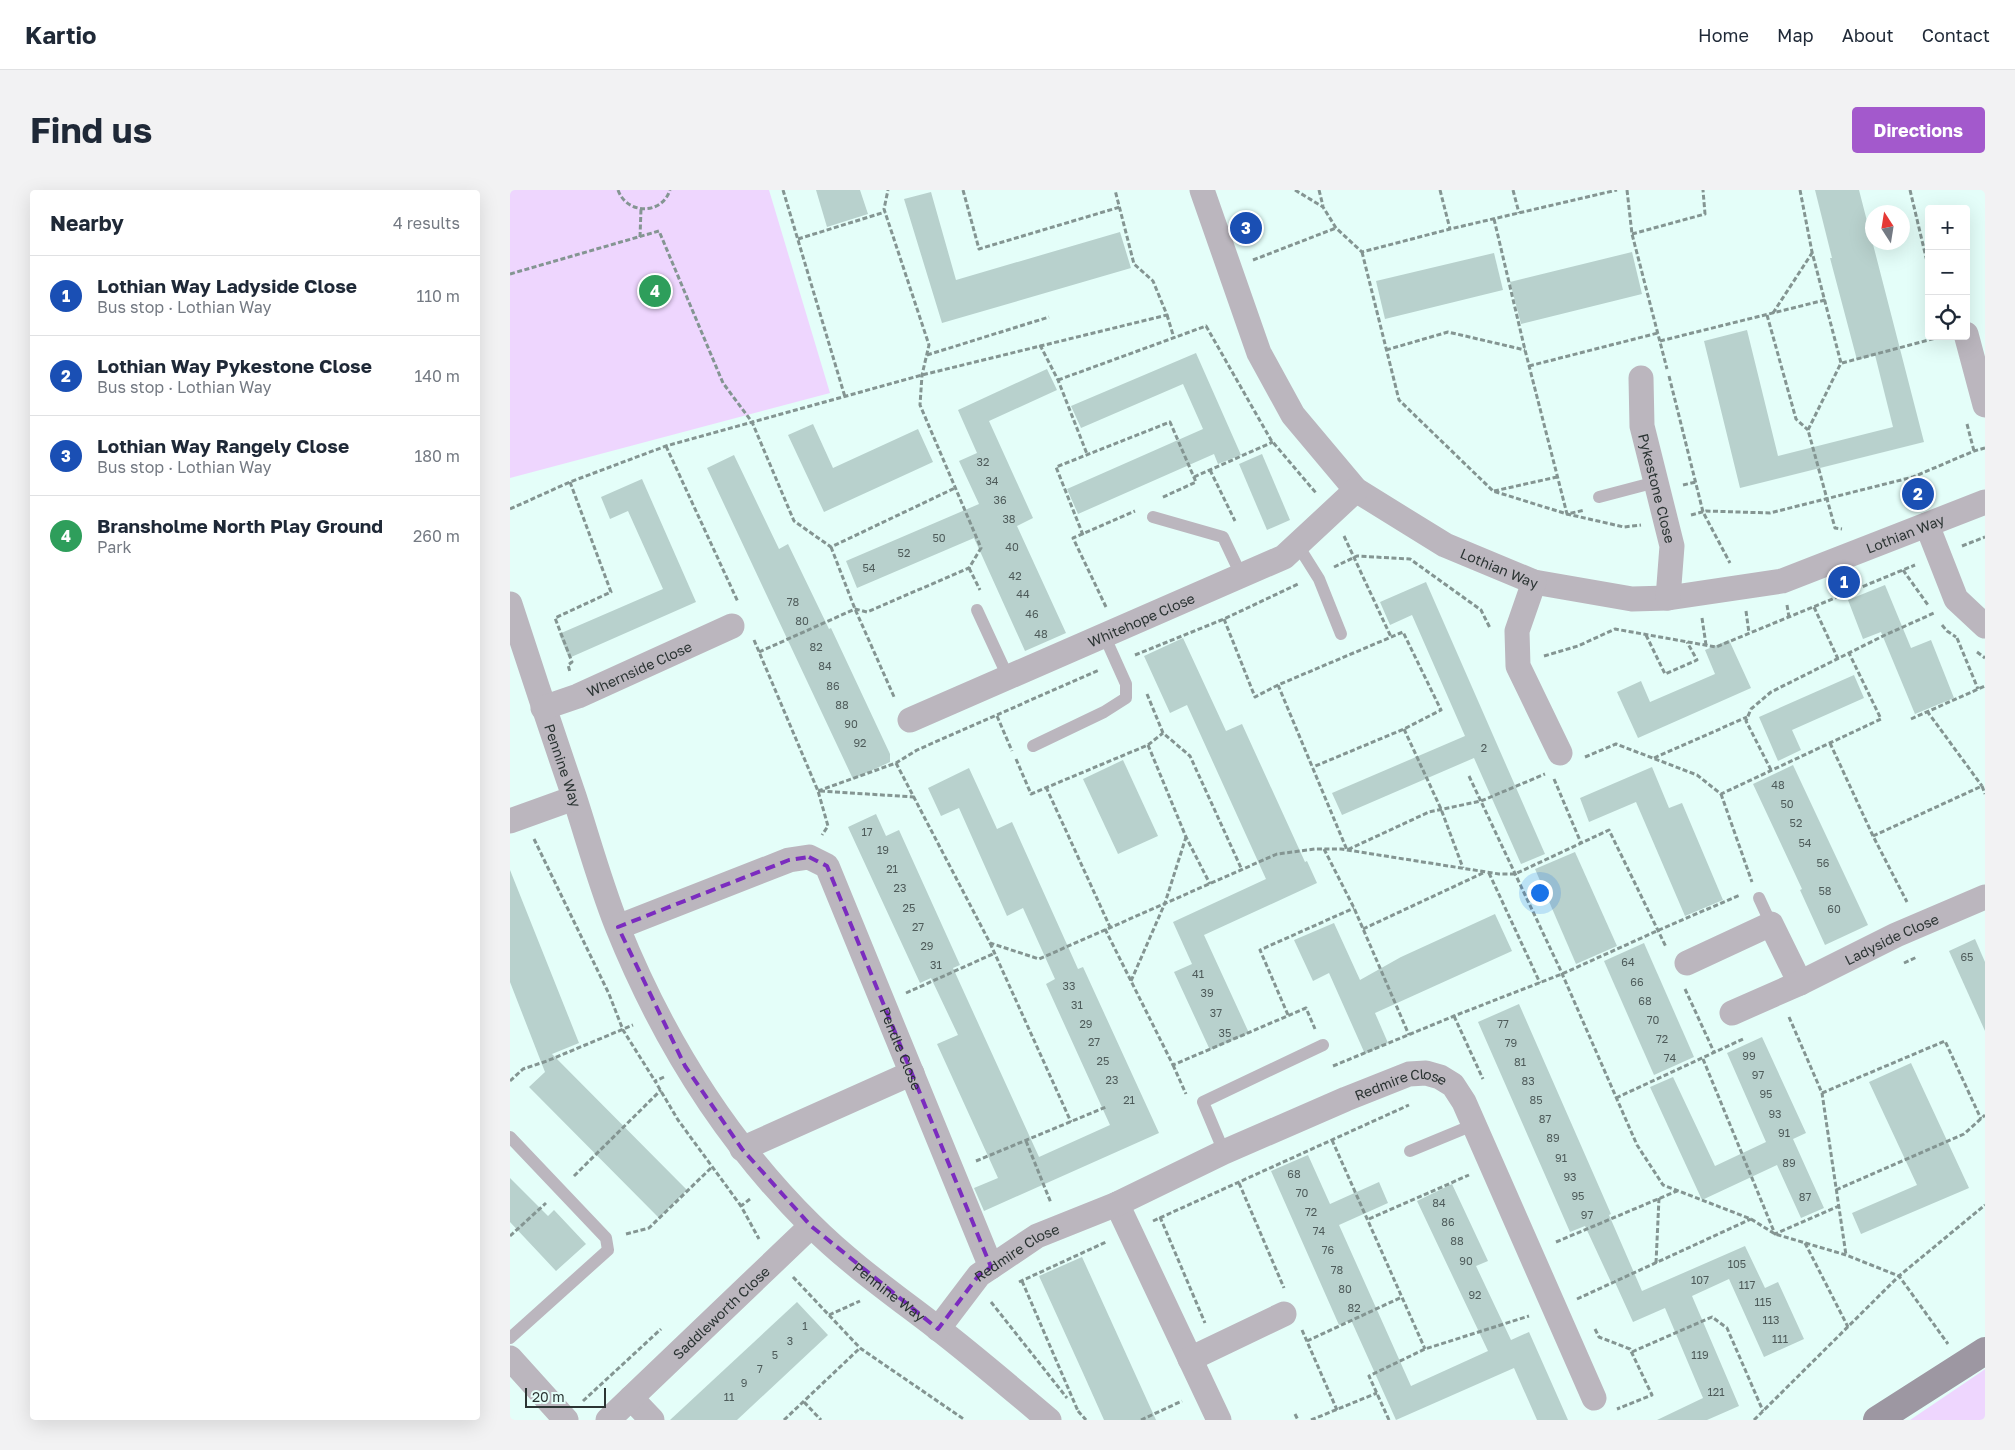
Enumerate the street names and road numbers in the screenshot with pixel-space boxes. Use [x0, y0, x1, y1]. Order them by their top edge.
street label: Pykestone Close [1636, 431, 1679, 545]
street label: Lothian Way [1863, 510, 1947, 556]
street label: Lothian Way [1458, 544, 1540, 591]
street label: Whitehope Close [1085, 589, 1197, 650]
street label: Whernside Close [584, 637, 694, 700]
street label: Pennine Way [542, 721, 586, 809]
street label: Ladyside Close [1842, 909, 1941, 968]
street label: Pendle Close [877, 1004, 926, 1092]
street label: Redmire Close [1352, 1064, 1451, 1103]
street label: Redmire Close [971, 1220, 1061, 1284]
street label: Pennine Way [850, 1258, 929, 1325]
street label: Saddleworth Close [669, 1262, 773, 1362]

